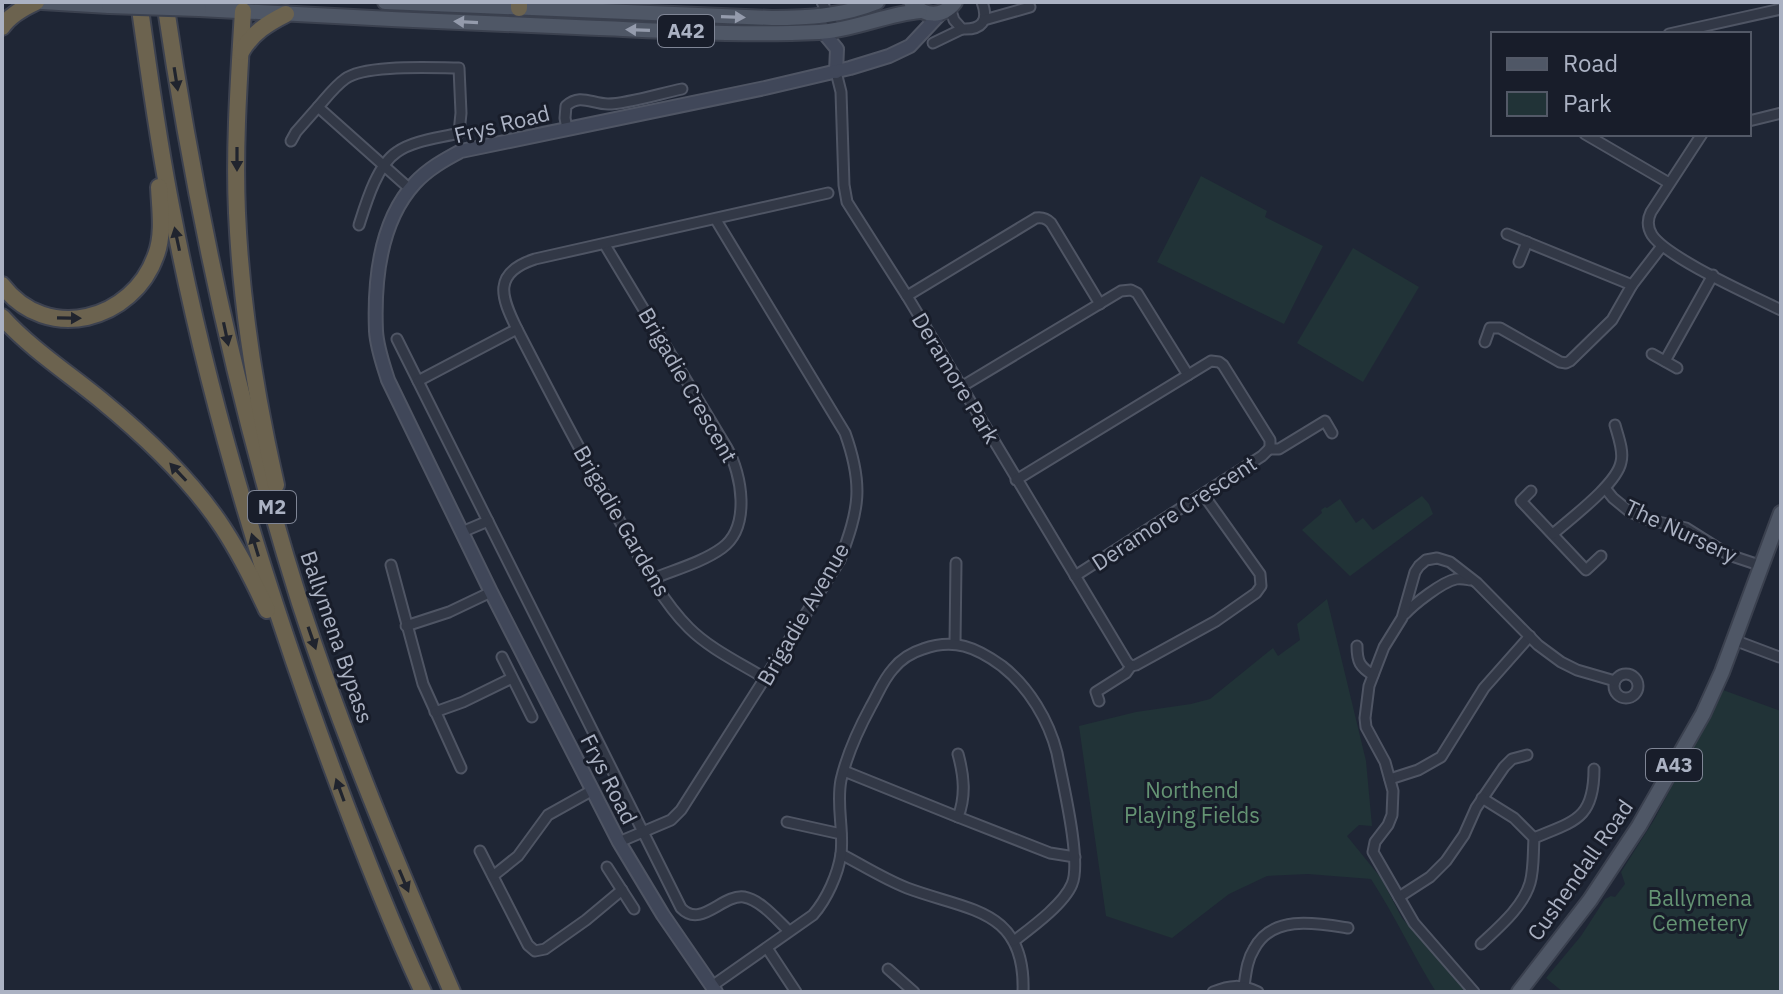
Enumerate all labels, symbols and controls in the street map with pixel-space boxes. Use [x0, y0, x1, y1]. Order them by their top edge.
one-way arrow [721, 10, 746, 23]
one-way arrow [453, 15, 478, 28]
road number: A42 [658, 15, 714, 47]
one-way arrow [625, 23, 650, 36]
legend [1491, 32, 1751, 136]
text: Road [1563, 47, 1618, 79]
one-way arrow [171, 67, 183, 92]
text: Park [1563, 87, 1612, 119]
street label: Frys Road [451, 98, 553, 149]
one-way arrow [231, 147, 243, 172]
one-way arrow [171, 226, 183, 251]
street label: Brigadie Crescent [632, 302, 745, 468]
street label: Deramore Park [906, 307, 1007, 449]
one-way arrow [57, 311, 83, 324]
one-way arrow [220, 322, 233, 347]
street label: Brigadie Gardens [567, 440, 677, 602]
street label: Deramore Crescent [1086, 448, 1262, 577]
one-way arrow [170, 463, 187, 483]
road number: M2 [248, 491, 296, 523]
street label: The Nursery [1620, 492, 1742, 569]
one-way arrow [248, 532, 261, 556]
street label: Brigadie Avenue [750, 537, 855, 690]
street label: Ballymena Bypass [294, 547, 381, 727]
one-way arrow [307, 626, 319, 650]
street label: Frys Road [574, 729, 645, 829]
road number: A43 [1646, 749, 1702, 781]
park label: Northend Playing Fields [1124, 775, 1260, 829]
one-way arrow [333, 778, 346, 802]
street label: Cushendall Road [1520, 793, 1639, 946]
one-way arrow [397, 870, 411, 893]
park label: Ballymena Cemetery [1648, 883, 1752, 937]

